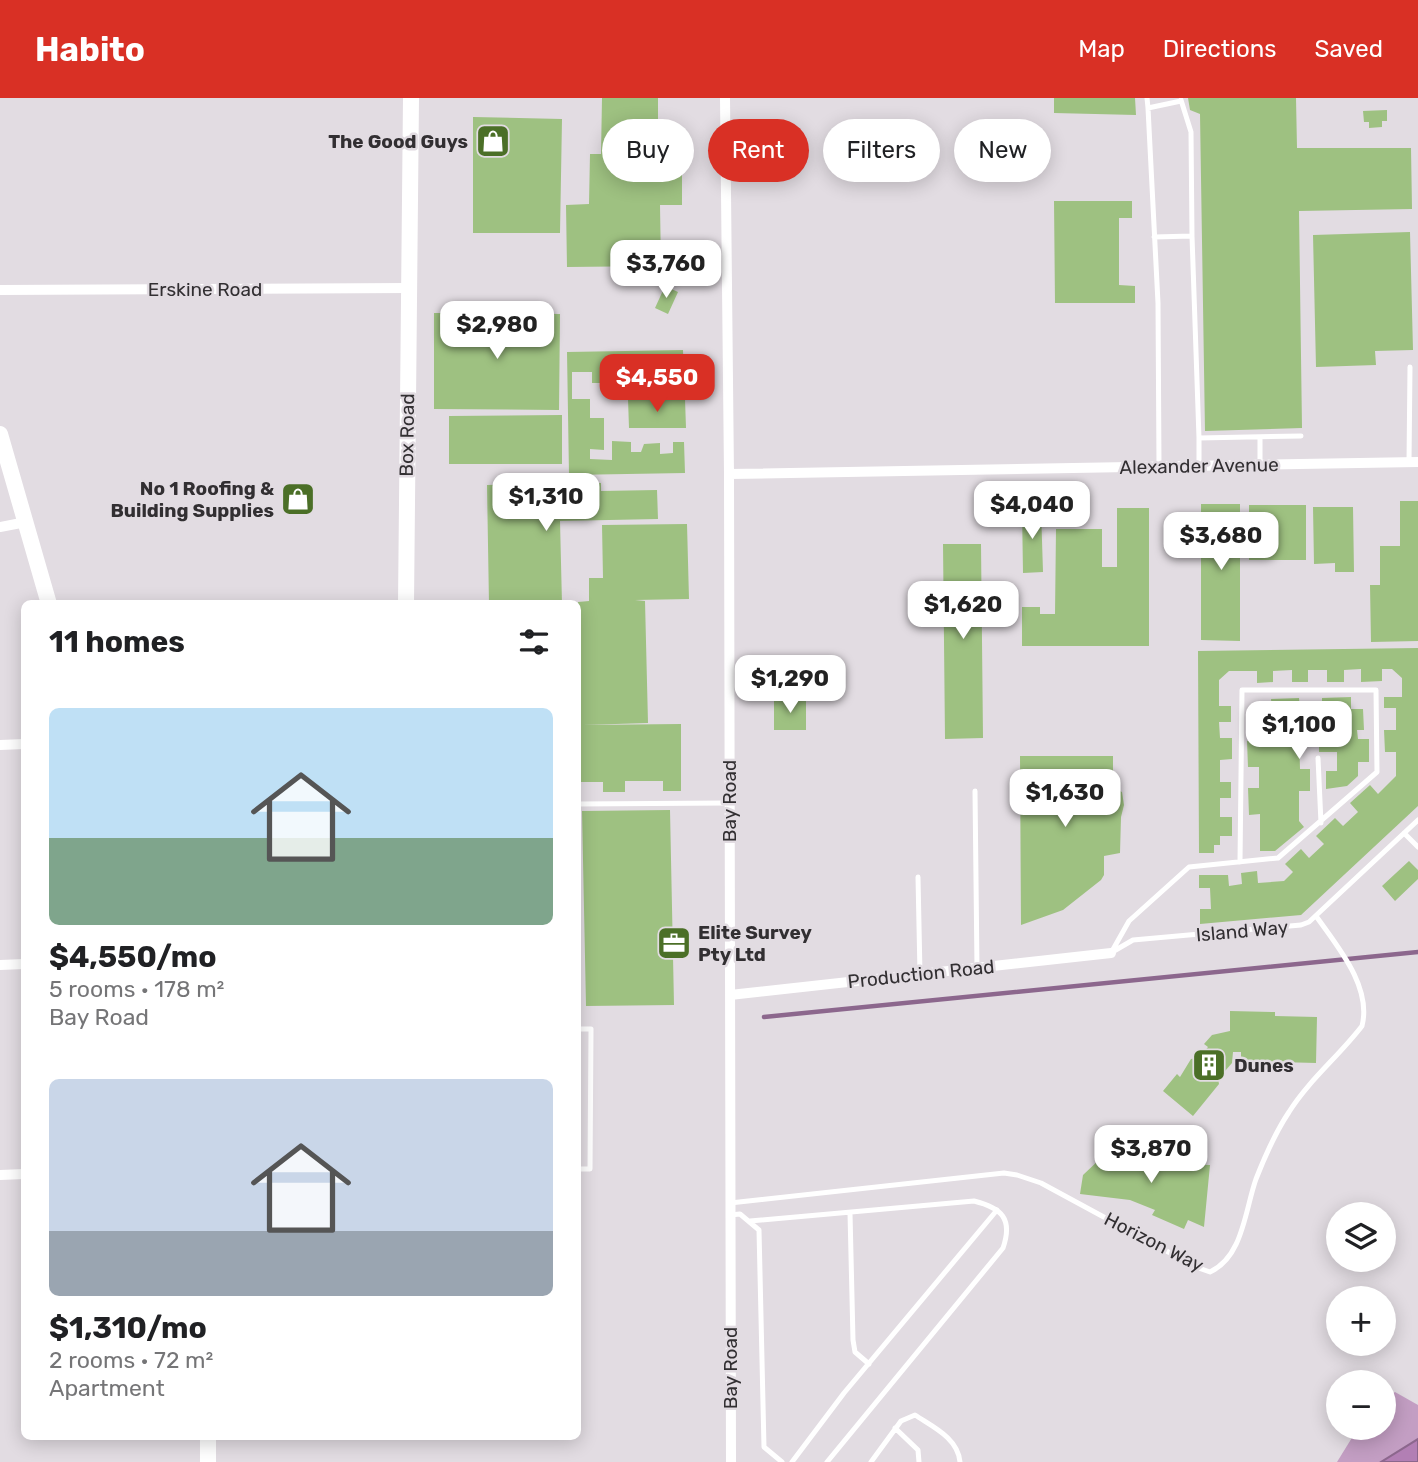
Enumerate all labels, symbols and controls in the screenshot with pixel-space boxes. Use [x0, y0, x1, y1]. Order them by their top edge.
text: Habito [35, 30, 145, 69]
text: Map [1078, 35, 1125, 63]
text: Directions [1163, 35, 1276, 63]
text: Saved [1314, 35, 1383, 63]
chip: Buy [602, 119, 694, 182]
chip: Rent [708, 119, 809, 182]
chip: Filters [823, 119, 940, 182]
chip: New [954, 119, 1051, 182]
shop icon: The Good Guys [474, 122, 512, 160]
place label: The Good Guys [328, 130, 468, 153]
pin: $3,760 [609, 240, 723, 300]
text: $3,760 [626, 249, 706, 277]
street label: Erskine Road [148, 278, 262, 301]
pin: $2,980 [440, 302, 554, 361]
text: $2,980 [456, 310, 538, 338]
pin: $4,550 [600, 354, 714, 414]
text: $4,550 [616, 363, 698, 391]
street label: Box Road [395, 393, 419, 477]
street label: Alexander Avenue [1119, 453, 1279, 479]
pin: $1,310 [489, 474, 603, 533]
place label: No 1 Roofing & Building Supplies [110, 477, 274, 522]
shop icon: No 1 Roofing & Building Supplies [279, 480, 317, 518]
text: $1,310 [508, 482, 584, 510]
pin: $4,040 [975, 482, 1089, 541]
text: $4,040 [990, 490, 1074, 518]
pin: $3,680 [1164, 512, 1278, 572]
text: $3,680 [1180, 521, 1262, 549]
pin: $1,620 [906, 582, 1020, 641]
text: $1,620 [924, 590, 1002, 618]
icon: filters [515, 623, 553, 661]
text: 11 homes [49, 624, 185, 660]
pin: $1,290 [733, 656, 847, 715]
text: $1,290 [751, 664, 829, 692]
pin: $1,100 [1242, 702, 1356, 761]
text: $1,100 [1262, 710, 1336, 738]
icon: home [238, 754, 364, 880]
street label: Bay Road [718, 760, 741, 842]
pin: $1,630 [1008, 770, 1122, 829]
text: $1,630 [1026, 778, 1104, 806]
street label: Island Way [1195, 916, 1289, 946]
place label: Elite Survey Pty Ltd [698, 921, 812, 966]
office icon: Elite Survey Pty Ltd [655, 924, 693, 962]
text: $4,550/mo [49, 939, 217, 975]
street label: Production Road [846, 955, 996, 993]
text: 5 rooms · 178 m² [49, 975, 224, 1003]
text: Bay Road [49, 1003, 149, 1031]
building icon: Dunes [1190, 1046, 1228, 1084]
place label: Dunes [1234, 1054, 1294, 1077]
icon: home [238, 1125, 364, 1251]
pin: $3,870 [1094, 1126, 1208, 1185]
text: $3,870 [1110, 1134, 1192, 1162]
map controls [1326, 1202, 1396, 1440]
button: layers [1326, 1202, 1396, 1272]
street label: Horizon Way [1101, 1207, 1207, 1277]
button: + [1326, 1286, 1396, 1356]
text: $1,310/mo [49, 1310, 207, 1346]
street label: Bay Road [719, 1327, 742, 1409]
text: 2 rooms · 72 m² [49, 1346, 213, 1374]
button: − [1326, 1370, 1396, 1440]
text: Apartment [49, 1374, 165, 1402]

